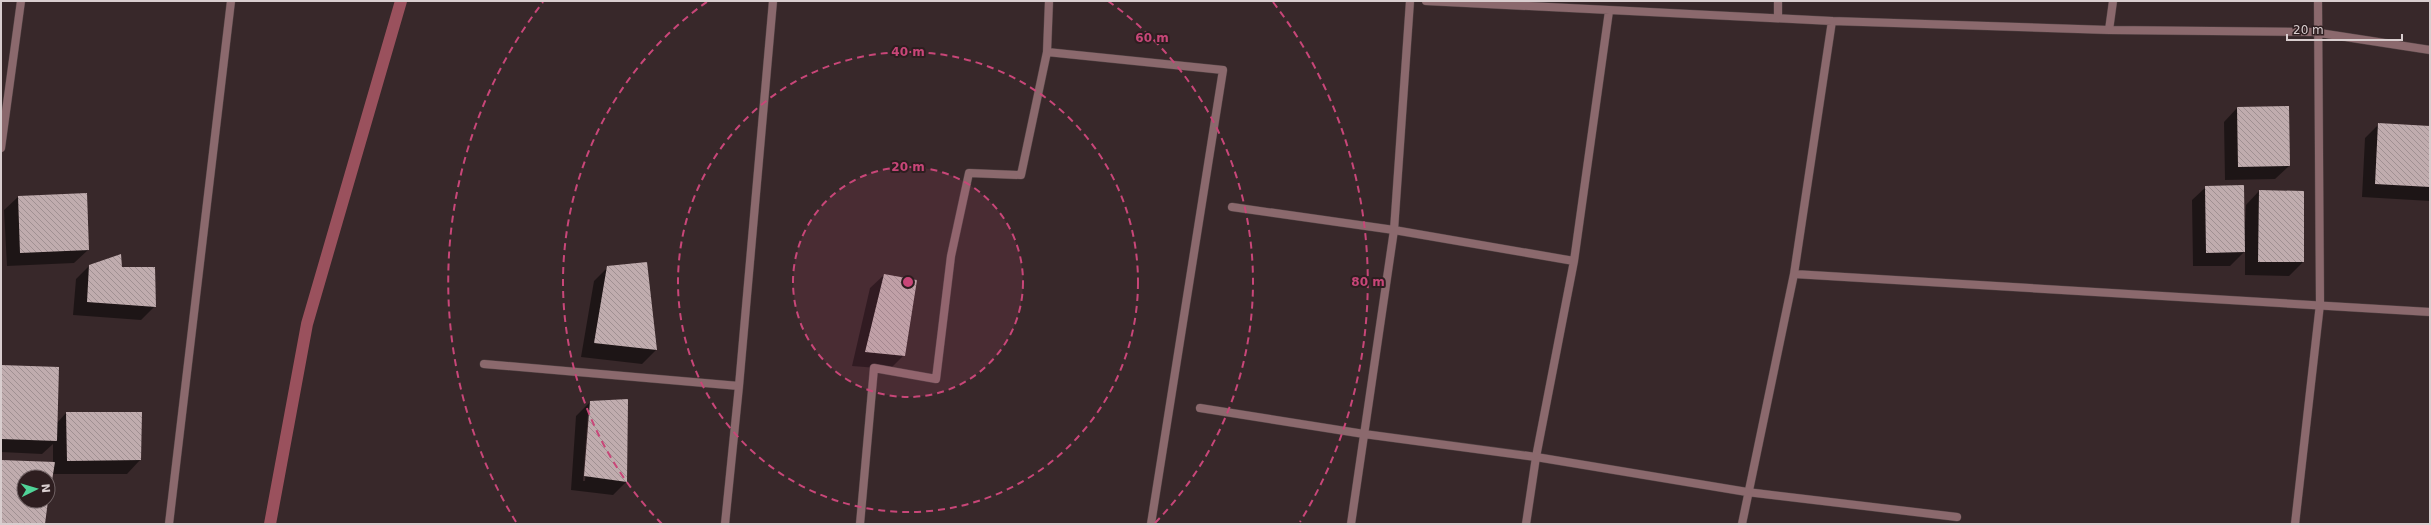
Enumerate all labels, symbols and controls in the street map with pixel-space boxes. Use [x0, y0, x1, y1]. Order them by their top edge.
scale bar [2287, 16, 2402, 42]
text: 20 m [2293, 23, 2324, 37]
text: 60 m [1135, 31, 1169, 45]
text: 40 m [891, 45, 925, 59]
text: 20 m [891, 160, 925, 174]
centre of rings [901, 275, 915, 289]
text: 80 m [1351, 275, 1385, 289]
north arrow [16, 469, 56, 509]
text: N [39, 483, 52, 493]

